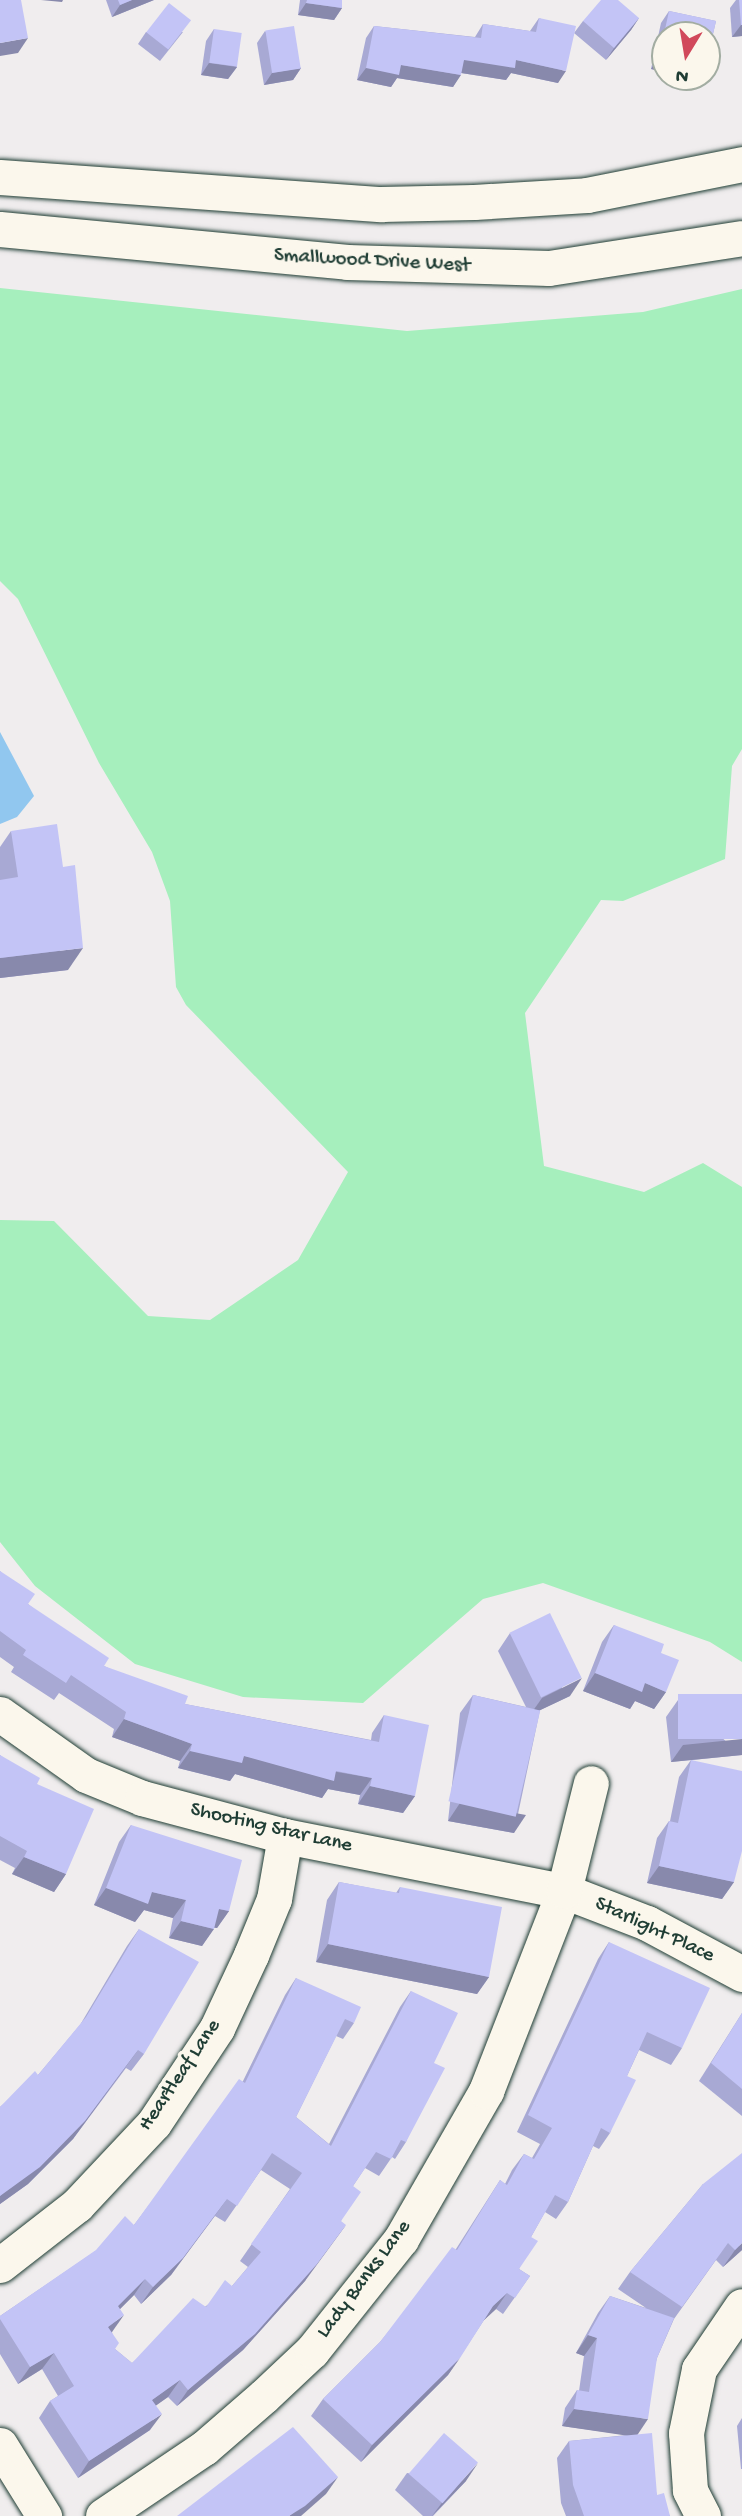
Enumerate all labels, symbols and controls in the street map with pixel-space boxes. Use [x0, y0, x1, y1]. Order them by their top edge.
north arrow [651, 21, 721, 91]
text: N [674, 63, 691, 88]
street label: Smallwood Drive West [273, 244, 471, 280]
street label: Shooting Star Lane [188, 1798, 354, 1860]
street label: Starlight Place [590, 1892, 718, 1970]
street label: Heartleaf Lane [134, 2015, 228, 2137]
street label: Lady Banks Lane [312, 2216, 418, 2344]

